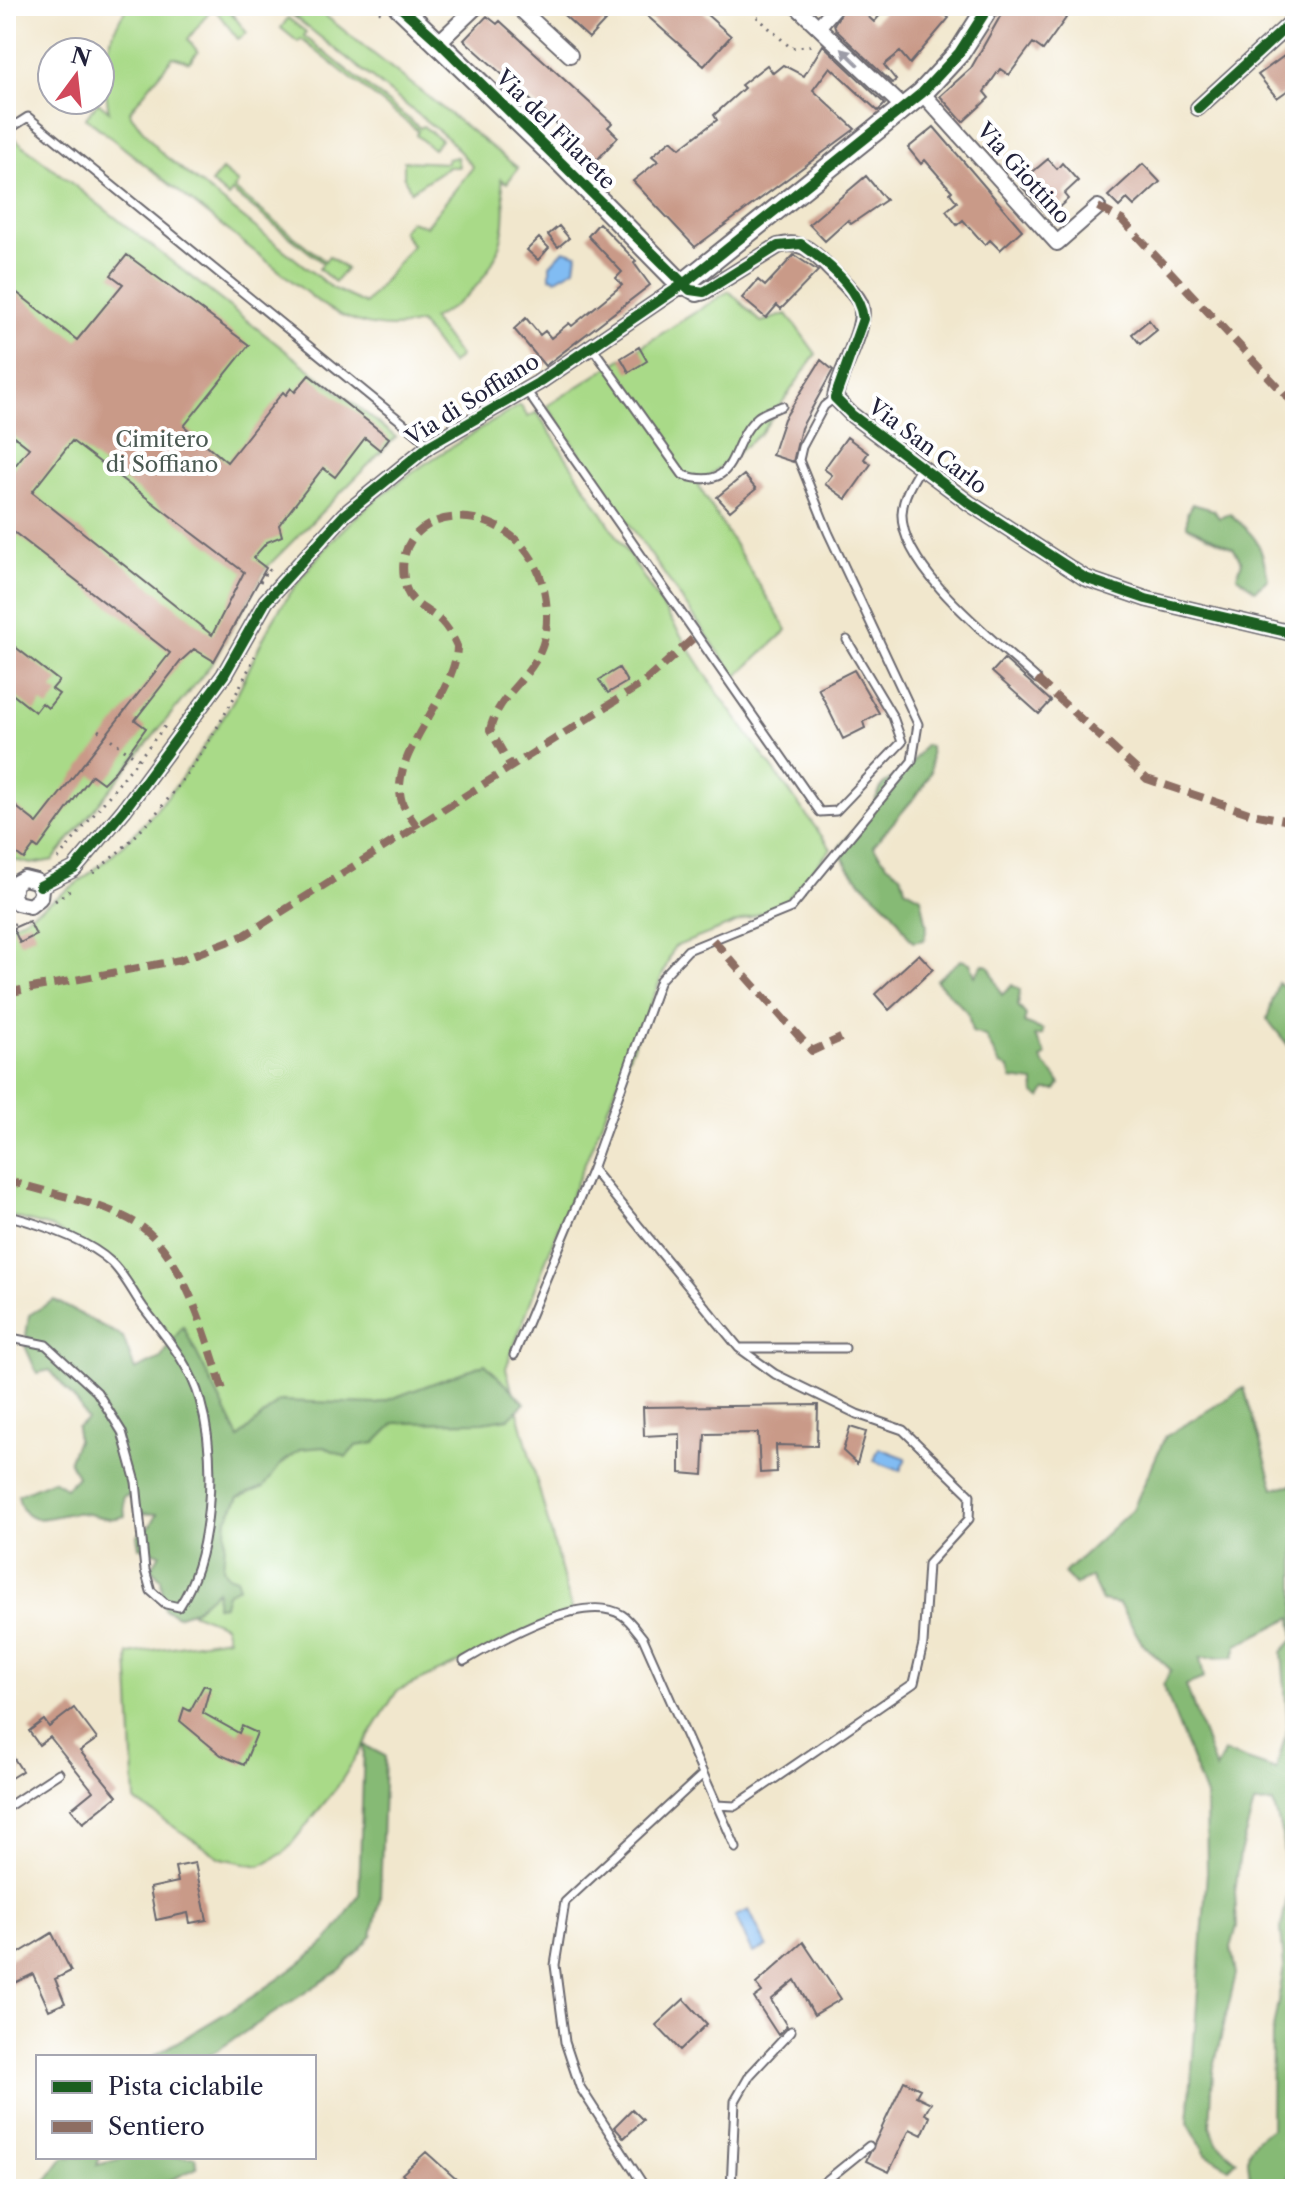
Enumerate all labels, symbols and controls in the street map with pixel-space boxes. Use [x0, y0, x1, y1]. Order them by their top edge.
north arrow [36, 36, 116, 116]
text: N [68, 42, 94, 73]
one-way arrow [841, 48, 860, 67]
street label: Via del Filarete [489, 63, 621, 195]
street label: Via Giottino [970, 116, 1076, 230]
street label: Via di Soffiano [400, 348, 544, 452]
street label: Via San Carlo [862, 392, 992, 500]
park label: Cimitero di Soffiano [106, 426, 218, 478]
legend [36, 2055, 316, 2159]
text: Pista ciclabile [108, 2072, 263, 2101]
text: Sentiero [108, 2112, 205, 2141]

